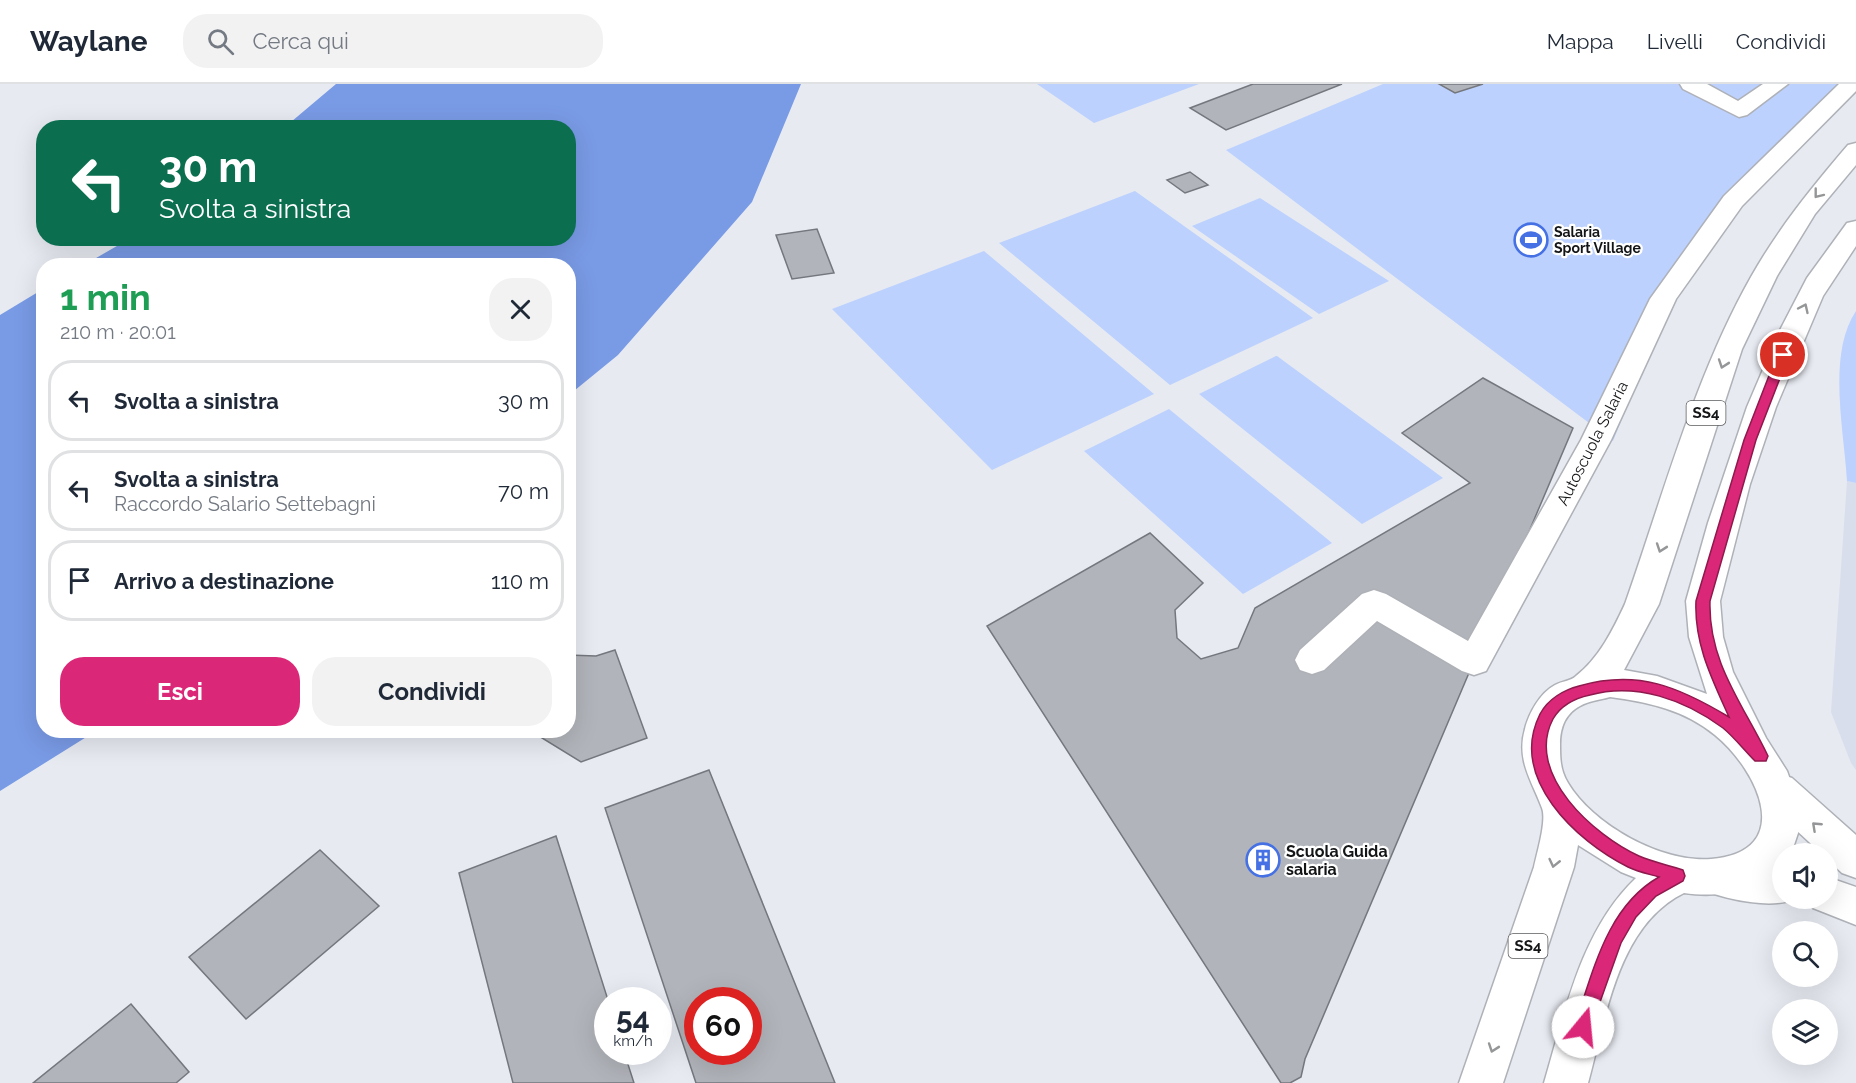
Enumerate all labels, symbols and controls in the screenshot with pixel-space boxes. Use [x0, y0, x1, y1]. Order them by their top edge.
search box [183, 14, 603, 68]
text: Waylane [30, 25, 147, 58]
icon: search [204, 25, 237, 58]
text: Cerca qui [252, 28, 349, 54]
text: Mappa [1547, 29, 1614, 54]
text: Livelli [1647, 29, 1703, 54]
text: Condividi [1736, 29, 1826, 54]
text: 30 m [159, 143, 257, 192]
icon: left [60, 144, 138, 222]
one-way arrow [1815, 188, 1826, 199]
text: Svolta a sinistra [159, 193, 351, 224]
sports icon: Salaria Sport Village [1513, 222, 1549, 258]
place label: Salaria Sport Village [1554, 224, 1641, 256]
text: 1 min [60, 276, 151, 318]
button: close [489, 278, 552, 341]
one-way arrow [1797, 304, 1809, 315]
text: 210 m · 20:01 [60, 320, 176, 344]
pin [1757, 329, 1808, 380]
icon: arrive [1766, 338, 1799, 371]
one-way arrow [1717, 358, 1730, 368]
street label: Autoscuola Salaria [1553, 378, 1632, 509]
icon: left [63, 384, 96, 417]
text: Svolta a sinistra [114, 388, 279, 414]
text: 30 m [498, 388, 549, 414]
road number: SS4 [1686, 401, 1726, 425]
text: Svolta a sinistra [114, 466, 279, 492]
icon: left [63, 474, 96, 507]
text: 70 m [498, 478, 549, 504]
text: Raccordo Salario Settebagni [114, 492, 376, 516]
one-way arrow [1655, 542, 1668, 553]
icon: arrive [63, 564, 96, 597]
text: Arrivo a destinazione [114, 568, 334, 594]
text: 110 m [491, 568, 549, 594]
button: Esci [60, 657, 300, 726]
button: Condividi [312, 657, 552, 726]
one-way arrow [1813, 822, 1823, 833]
building icon: Scuola Guida salaria [1245, 842, 1281, 878]
place label: Scuola Guida salaria [1286, 842, 1388, 879]
map controls [1772, 843, 1838, 1065]
button: sound [1772, 843, 1838, 909]
one-way arrow [1549, 858, 1562, 868]
button: search [1772, 921, 1838, 987]
road number: SS4 [1508, 934, 1547, 958]
speed limit sign: 60 [684, 987, 762, 1065]
position arrow [1551, 995, 1615, 1059]
button: layers [1772, 999, 1838, 1065]
text: 54 [616, 1001, 650, 1036]
text: km/h [613, 1032, 653, 1050]
one-way arrow [1488, 1042, 1501, 1053]

